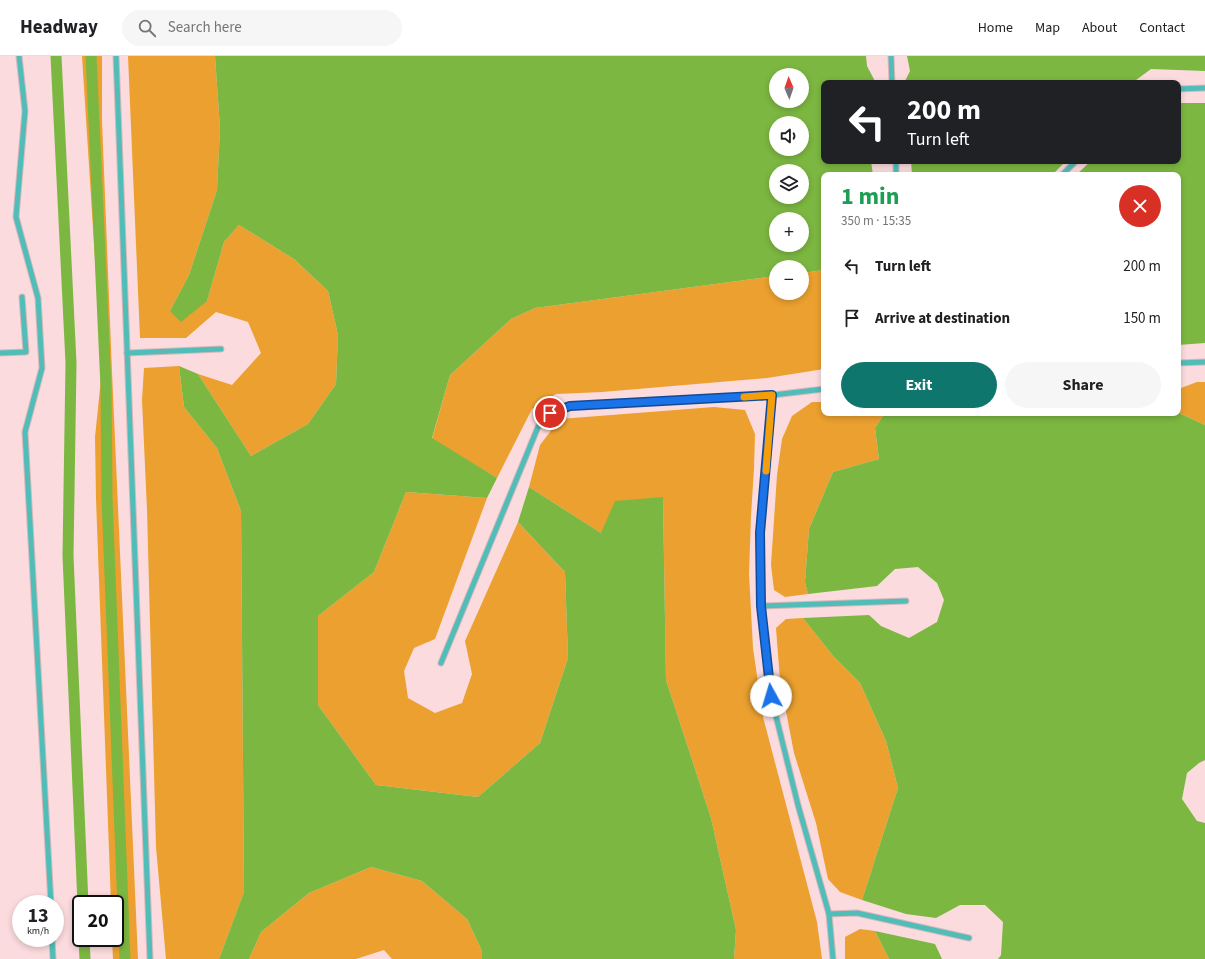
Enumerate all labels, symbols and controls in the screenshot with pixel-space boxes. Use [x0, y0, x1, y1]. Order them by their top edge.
search box [122, 10, 402, 46]
text: Headway [20, 14, 98, 41]
icon: search [136, 17, 158, 39]
text: Search here [168, 17, 242, 38]
text: Home [978, 18, 1013, 38]
text: Map [1035, 18, 1060, 38]
text: About [1082, 18, 1117, 38]
text: Contact [1139, 18, 1185, 38]
north arrow [769, 68, 809, 108]
map controls [769, 68, 809, 300]
text: 200 m [907, 90, 981, 130]
icon: left [841, 96, 893, 148]
button: sound [769, 116, 809, 156]
text: Turn left [907, 127, 969, 152]
button: layers [769, 164, 809, 204]
text: 1 min [841, 179, 899, 214]
button: close [1119, 185, 1161, 227]
button: + [769, 212, 809, 252]
text: 350 m · 15:35 [841, 212, 911, 230]
icon: left [841, 255, 863, 277]
text: Turn left [875, 256, 931, 277]
text: 200 m [1123, 256, 1161, 277]
button: − [769, 260, 809, 300]
icon: arrive [841, 307, 863, 329]
text: Arrive at destination [875, 308, 1010, 329]
text: 150 m [1123, 308, 1161, 329]
button: Exit [841, 362, 997, 408]
button: Share [1005, 362, 1161, 408]
pin [533, 396, 567, 430]
icon: arrive [539, 402, 561, 424]
position arrow [750, 675, 792, 717]
speed limit sign: 20 [72, 895, 124, 947]
text: 13 [27, 902, 49, 930]
text: km/h [27, 924, 49, 938]

